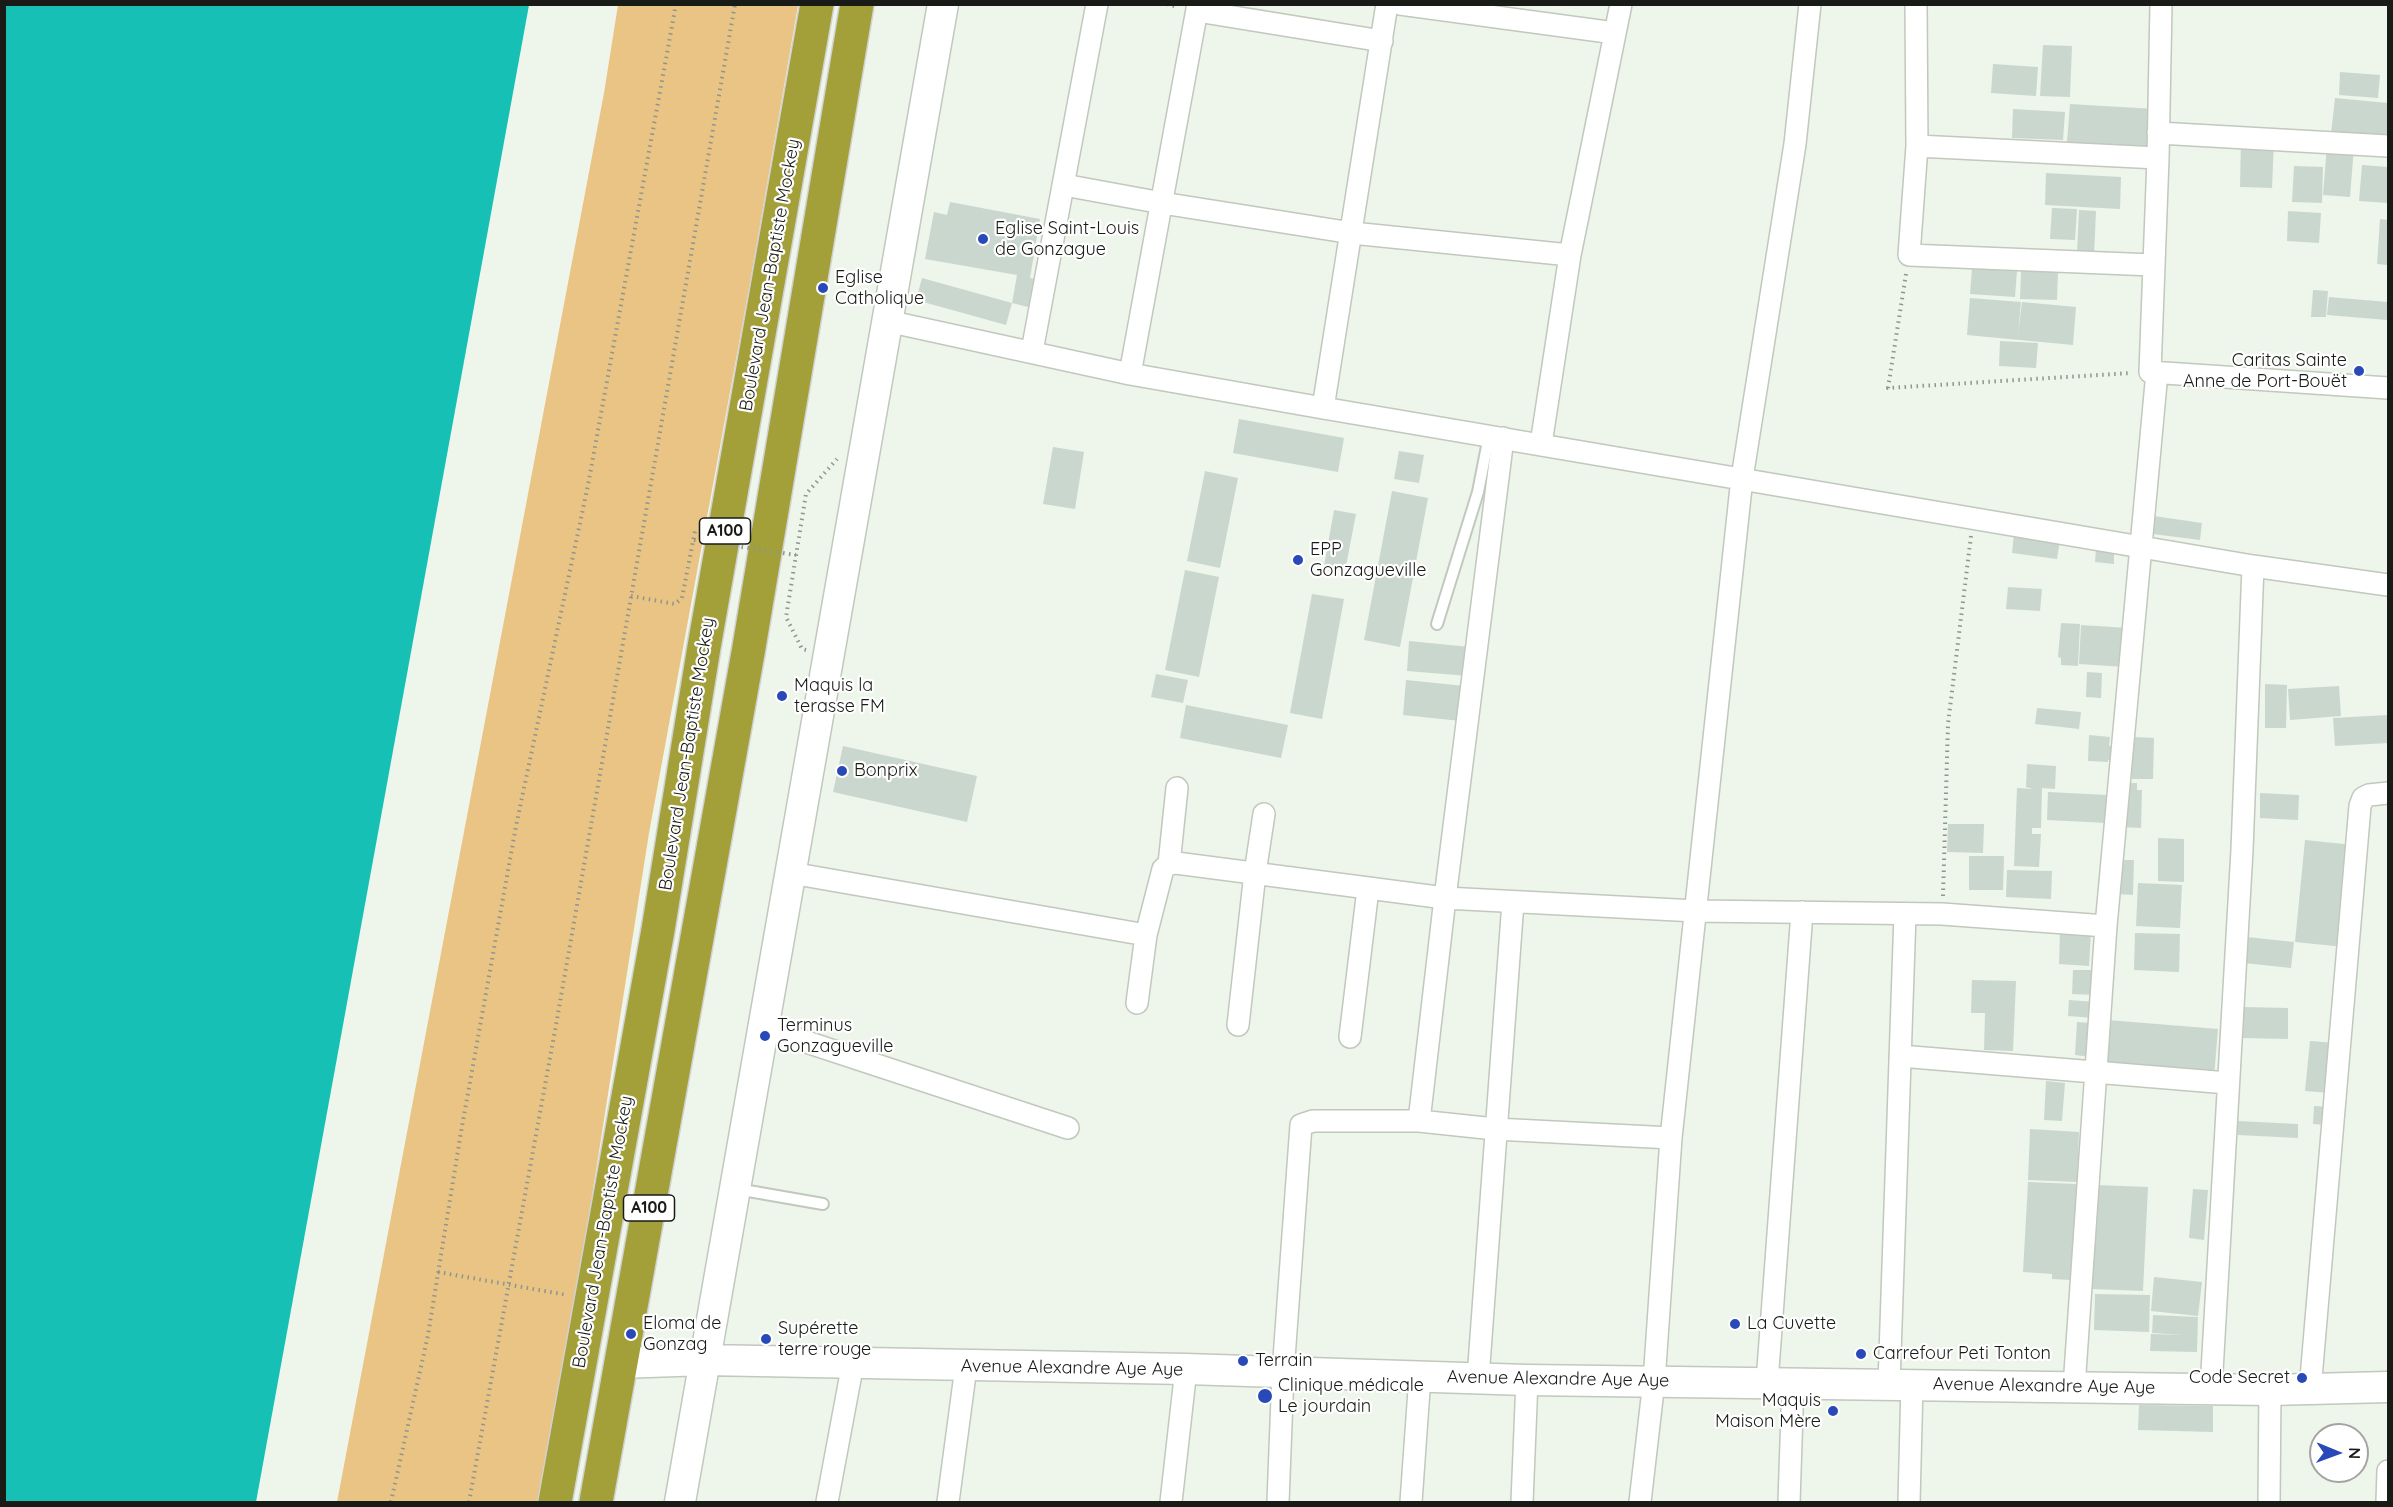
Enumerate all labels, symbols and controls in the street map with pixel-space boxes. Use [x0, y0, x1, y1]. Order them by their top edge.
street label: Boulevard Jean-Baptiste Mockey [735, 137, 805, 413]
place label: Eglise Saint-Louis de Gonzague [995, 218, 1139, 260]
marker: Eglise Saint-Louis de Gonzague [976, 232, 990, 246]
place label: Eglise Catholique [835, 267, 924, 310]
marker: Eglise Catholique [816, 281, 830, 295]
place label: Caritas Sainte Anne de Port-Bouët [2183, 350, 2347, 392]
marker: Caritas Sainte Anne de Port-Bouët [2352, 364, 2366, 378]
road number: A100 [700, 518, 750, 544]
place label: EPP Gonzagueville [1310, 539, 1426, 582]
marker: EPP Gonzagueville [1291, 553, 1305, 567]
street label: Boulevard Jean-Baptiste Mockey [655, 616, 719, 892]
place label: Maquis la terasse FM [794, 675, 885, 718]
marker: Maquis la terasse FM [775, 689, 789, 703]
place label: Bonprix [854, 760, 917, 782]
marker: Bonprix [835, 764, 849, 778]
place label: Terminus Gonzagueville [777, 1015, 893, 1058]
marker: Terminus Gonzagueville [758, 1029, 772, 1043]
street label: Boulevard Jean-Baptiste Mockey [568, 1094, 638, 1370]
road number: A100 [624, 1195, 674, 1221]
place label: Eloma de Gonzag [643, 1313, 721, 1356]
place label: La Cuvette [1747, 1313, 1836, 1335]
marker: La Cuvette [1728, 1317, 1742, 1331]
place label: Supérette terre rouge [778, 1318, 871, 1360]
marker: Eloma de Gonzag [624, 1327, 638, 1341]
marker: Supérette terre rouge [759, 1332, 773, 1346]
place label: Carrefour Peti Tonton [1873, 1343, 2051, 1365]
marker: Carrefour Peti Tonton [1854, 1347, 1868, 1361]
place label: Terrain [1255, 1350, 1313, 1372]
marker: Terrain [1236, 1354, 1250, 1368]
street label: Avenue Alexandre Aye Aye [961, 1355, 1183, 1381]
street label: Avenue Alexandre Aye Aye [1447, 1366, 1669, 1392]
place label: Code Secret [2189, 1367, 2290, 1389]
marker: Code Secret [2295, 1371, 2309, 1385]
street label: Avenue Alexandre Aye Aye [1933, 1373, 2155, 1399]
place label: Clinique médicale Le jourdain [1278, 1375, 1424, 1418]
marker: Clinique médicale Le jourdain [1256, 1387, 1274, 1405]
place label: Maquis Maison Mère [1715, 1390, 1821, 1432]
marker: Maquis Maison Mère [1826, 1404, 1840, 1418]
north arrow [2309, 1423, 2369, 1483]
text: N [2345, 1447, 2365, 1459]

